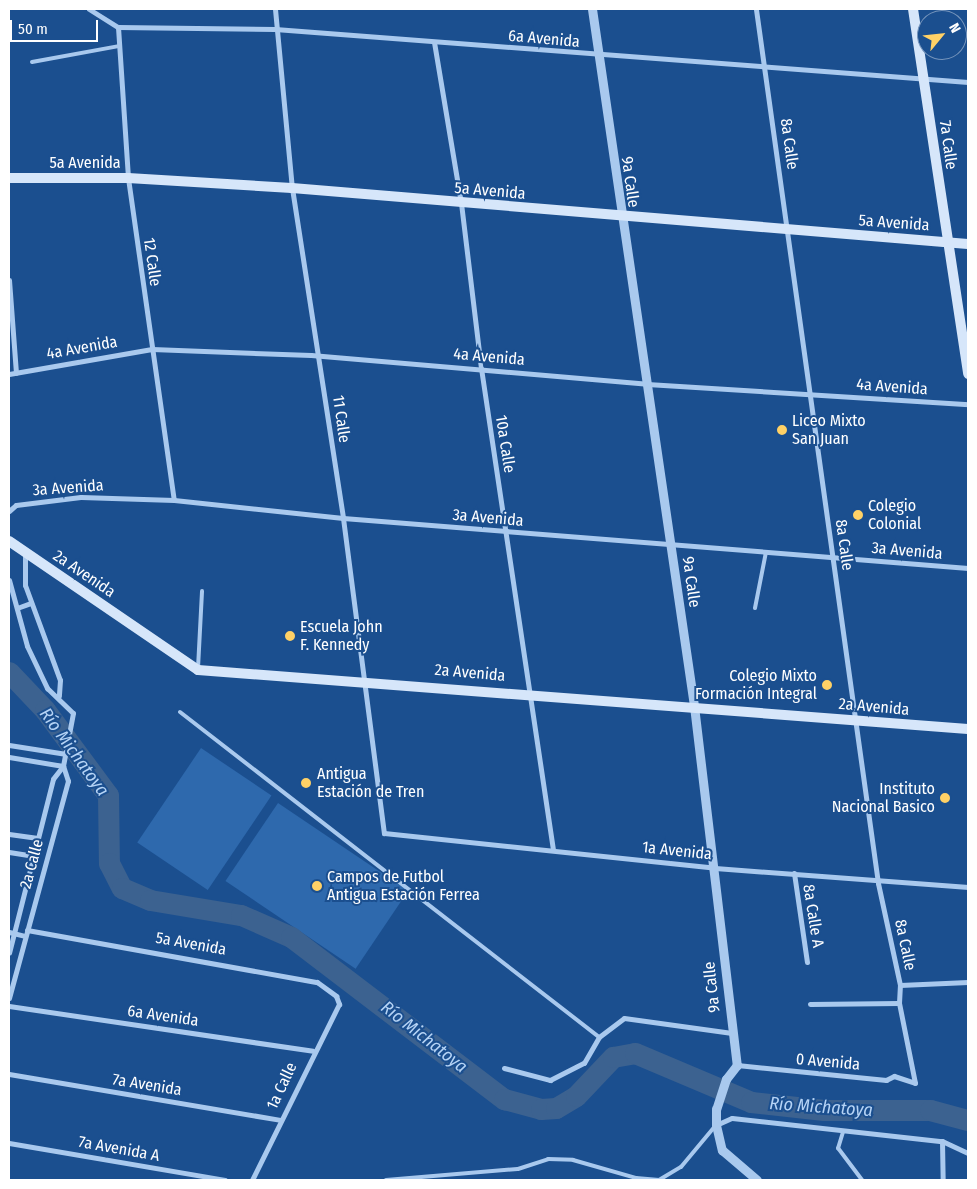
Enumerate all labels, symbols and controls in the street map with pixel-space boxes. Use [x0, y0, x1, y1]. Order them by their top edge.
scale bar [12, 10, 100, 42]
north arrow [917, 10, 967, 60]
text: 50 m [18, 20, 48, 38]
text: N [945, 20, 964, 36]
street label: 6a Avenida [507, 26, 581, 52]
street label: 8a Calle [776, 117, 802, 171]
street label: 7a Calle [935, 119, 961, 171]
street label: 5a Avenida [49, 153, 121, 173]
street label: 9a Calle [617, 155, 643, 209]
street label: 5a Avenida [454, 178, 526, 204]
street label: 5a Avenida [858, 211, 930, 235]
street label: 12 Calle [139, 236, 165, 288]
street label: 4a Avenida [45, 332, 119, 364]
street label: 4a Avenida [452, 344, 526, 370]
street label: 4a Avenida [856, 375, 928, 399]
street label: 11 Calle [328, 394, 354, 444]
place label: Liceo Mixto San Juan [792, 411, 866, 449]
street label: 10a Calle [491, 414, 519, 474]
marker: Liceo Mixto San Juan [776, 424, 788, 436]
street label: 3a Avenida [32, 476, 104, 500]
place label: Colegio Colonial [868, 496, 921, 534]
street label: 3a Avenida [452, 505, 524, 531]
marker: Colegio Colonial [852, 509, 864, 521]
street label: 8a Calle [831, 518, 857, 572]
street label: 3a Avenida [871, 538, 943, 564]
street label: 2a Avenida [49, 546, 119, 602]
street label: 9a Calle [678, 555, 704, 609]
place label: Escuela John F. Kennedy [300, 617, 383, 655]
marker: Escuela John F. Kennedy [284, 630, 296, 642]
street label: 2a Avenida [434, 660, 506, 686]
place label: Colegio Mixto Formación Integral [695, 666, 817, 704]
marker: Colegio Mixto Formación Integral [821, 679, 833, 691]
street label: 2a Avenida [838, 694, 910, 720]
water label: Río Michatoya [35, 704, 113, 800]
place label: Antigua Estación de Tren [317, 764, 424, 802]
marker: Antigua Estación de Tren [299, 776, 313, 790]
place label: Instituto Nacional Basico [832, 779, 935, 817]
marker: Instituto Nacional Basico [939, 792, 951, 804]
street label: 2a Calle [16, 837, 48, 891]
street label: 1a Avenida [641, 838, 713, 864]
place label: Campos de Futbol Antigua Estación Ferrea [327, 867, 480, 905]
marker: Campos de Futbol Antigua Estación Ferrea [311, 880, 323, 892]
street label: 8a Calle A [799, 883, 827, 949]
street label: 8a Calle [890, 918, 920, 972]
street label: 5a Avenida [154, 928, 228, 960]
street label: 9a Calle [700, 961, 724, 1013]
water label: Río Michatoya [376, 997, 472, 1077]
street label: 6a Avenida [126, 1001, 200, 1031]
street label: 0 Avenida [795, 1050, 861, 1074]
street label: 1a Calle [263, 1059, 301, 1113]
street label: 7a Avenida [111, 1070, 183, 1100]
water label: Río Michatoya [769, 1093, 873, 1121]
street label: 7a Avenida A [77, 1132, 161, 1166]

